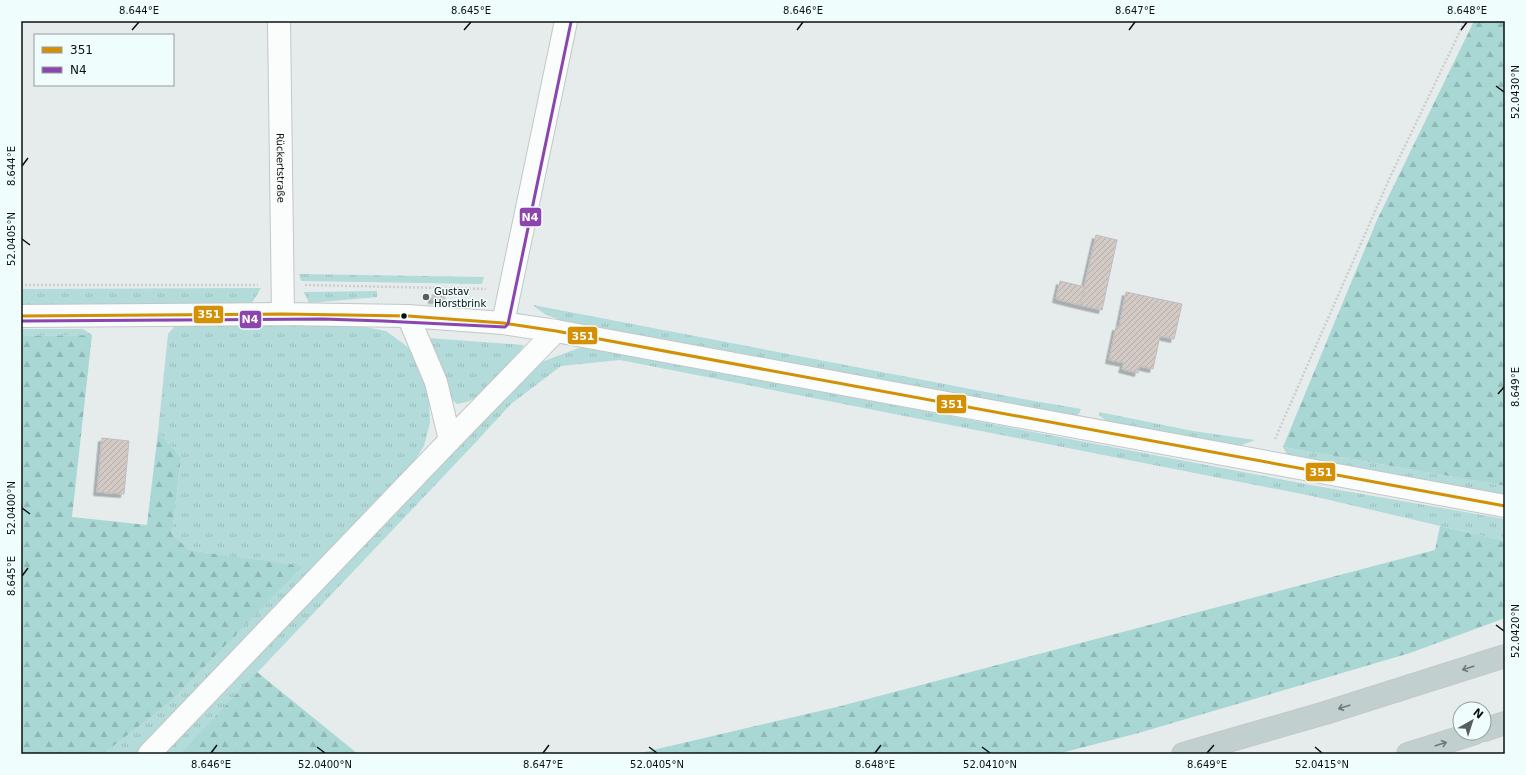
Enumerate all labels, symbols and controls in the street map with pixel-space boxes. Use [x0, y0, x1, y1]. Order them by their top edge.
text: 8.644°E [119, 5, 159, 16]
text: 8.645°E [451, 5, 491, 16]
text: 8.646°E [783, 5, 823, 16]
text: 8.647°E [1115, 5, 1155, 16]
text: 8.648°E [1447, 5, 1487, 16]
legend [34, 34, 174, 86]
text: 351 [70, 43, 93, 57]
text: N4 [70, 63, 87, 77]
text: 52.0430°N [1510, 65, 1521, 119]
street label: Rückertstraße [275, 133, 286, 203]
text: 8.644°E [6, 146, 17, 186]
line badge: N4 [519, 207, 542, 227]
text: N4 [522, 211, 539, 224]
text: 52.0405°N [6, 212, 17, 266]
place label: Gustav Horstbrink [434, 286, 486, 309]
marker: Gustav Horstbrink [421, 292, 431, 302]
line badge: 351 [193, 305, 224, 324]
text: 351 [198, 308, 220, 321]
line badge: N4 [239, 310, 262, 329]
unlabelled marker [399, 311, 409, 321]
text: N4 [242, 313, 259, 326]
line badge: 351 [567, 326, 598, 345]
text: 351 [572, 330, 594, 343]
text: 8.649°E [1510, 367, 1521, 407]
line badge: 351 [936, 394, 967, 414]
text: 351 [941, 398, 963, 411]
line badge: 351 [1305, 462, 1336, 482]
text: 351 [1310, 466, 1332, 479]
text: 52.0400°N [6, 481, 17, 535]
text: 8.645°E [6, 556, 17, 596]
text: 52.0420°N [1510, 604, 1521, 658]
one-way arrow [1461, 665, 1474, 672]
north arrow [1452, 701, 1492, 741]
one-way arrow [1338, 704, 1351, 711]
text: N [1470, 706, 1486, 722]
one-way arrow [1435, 740, 1448, 747]
text: 8.646°E [191, 759, 231, 770]
text: 52.0400°N [298, 759, 352, 770]
text: 8.647°E [523, 759, 563, 770]
text: 52.0405°N [630, 759, 684, 770]
text: 8.648°E [855, 759, 895, 770]
text: 52.0410°N [963, 759, 1017, 770]
text: 8.649°E [1187, 759, 1227, 770]
text: 52.0415°N [1295, 759, 1349, 770]

